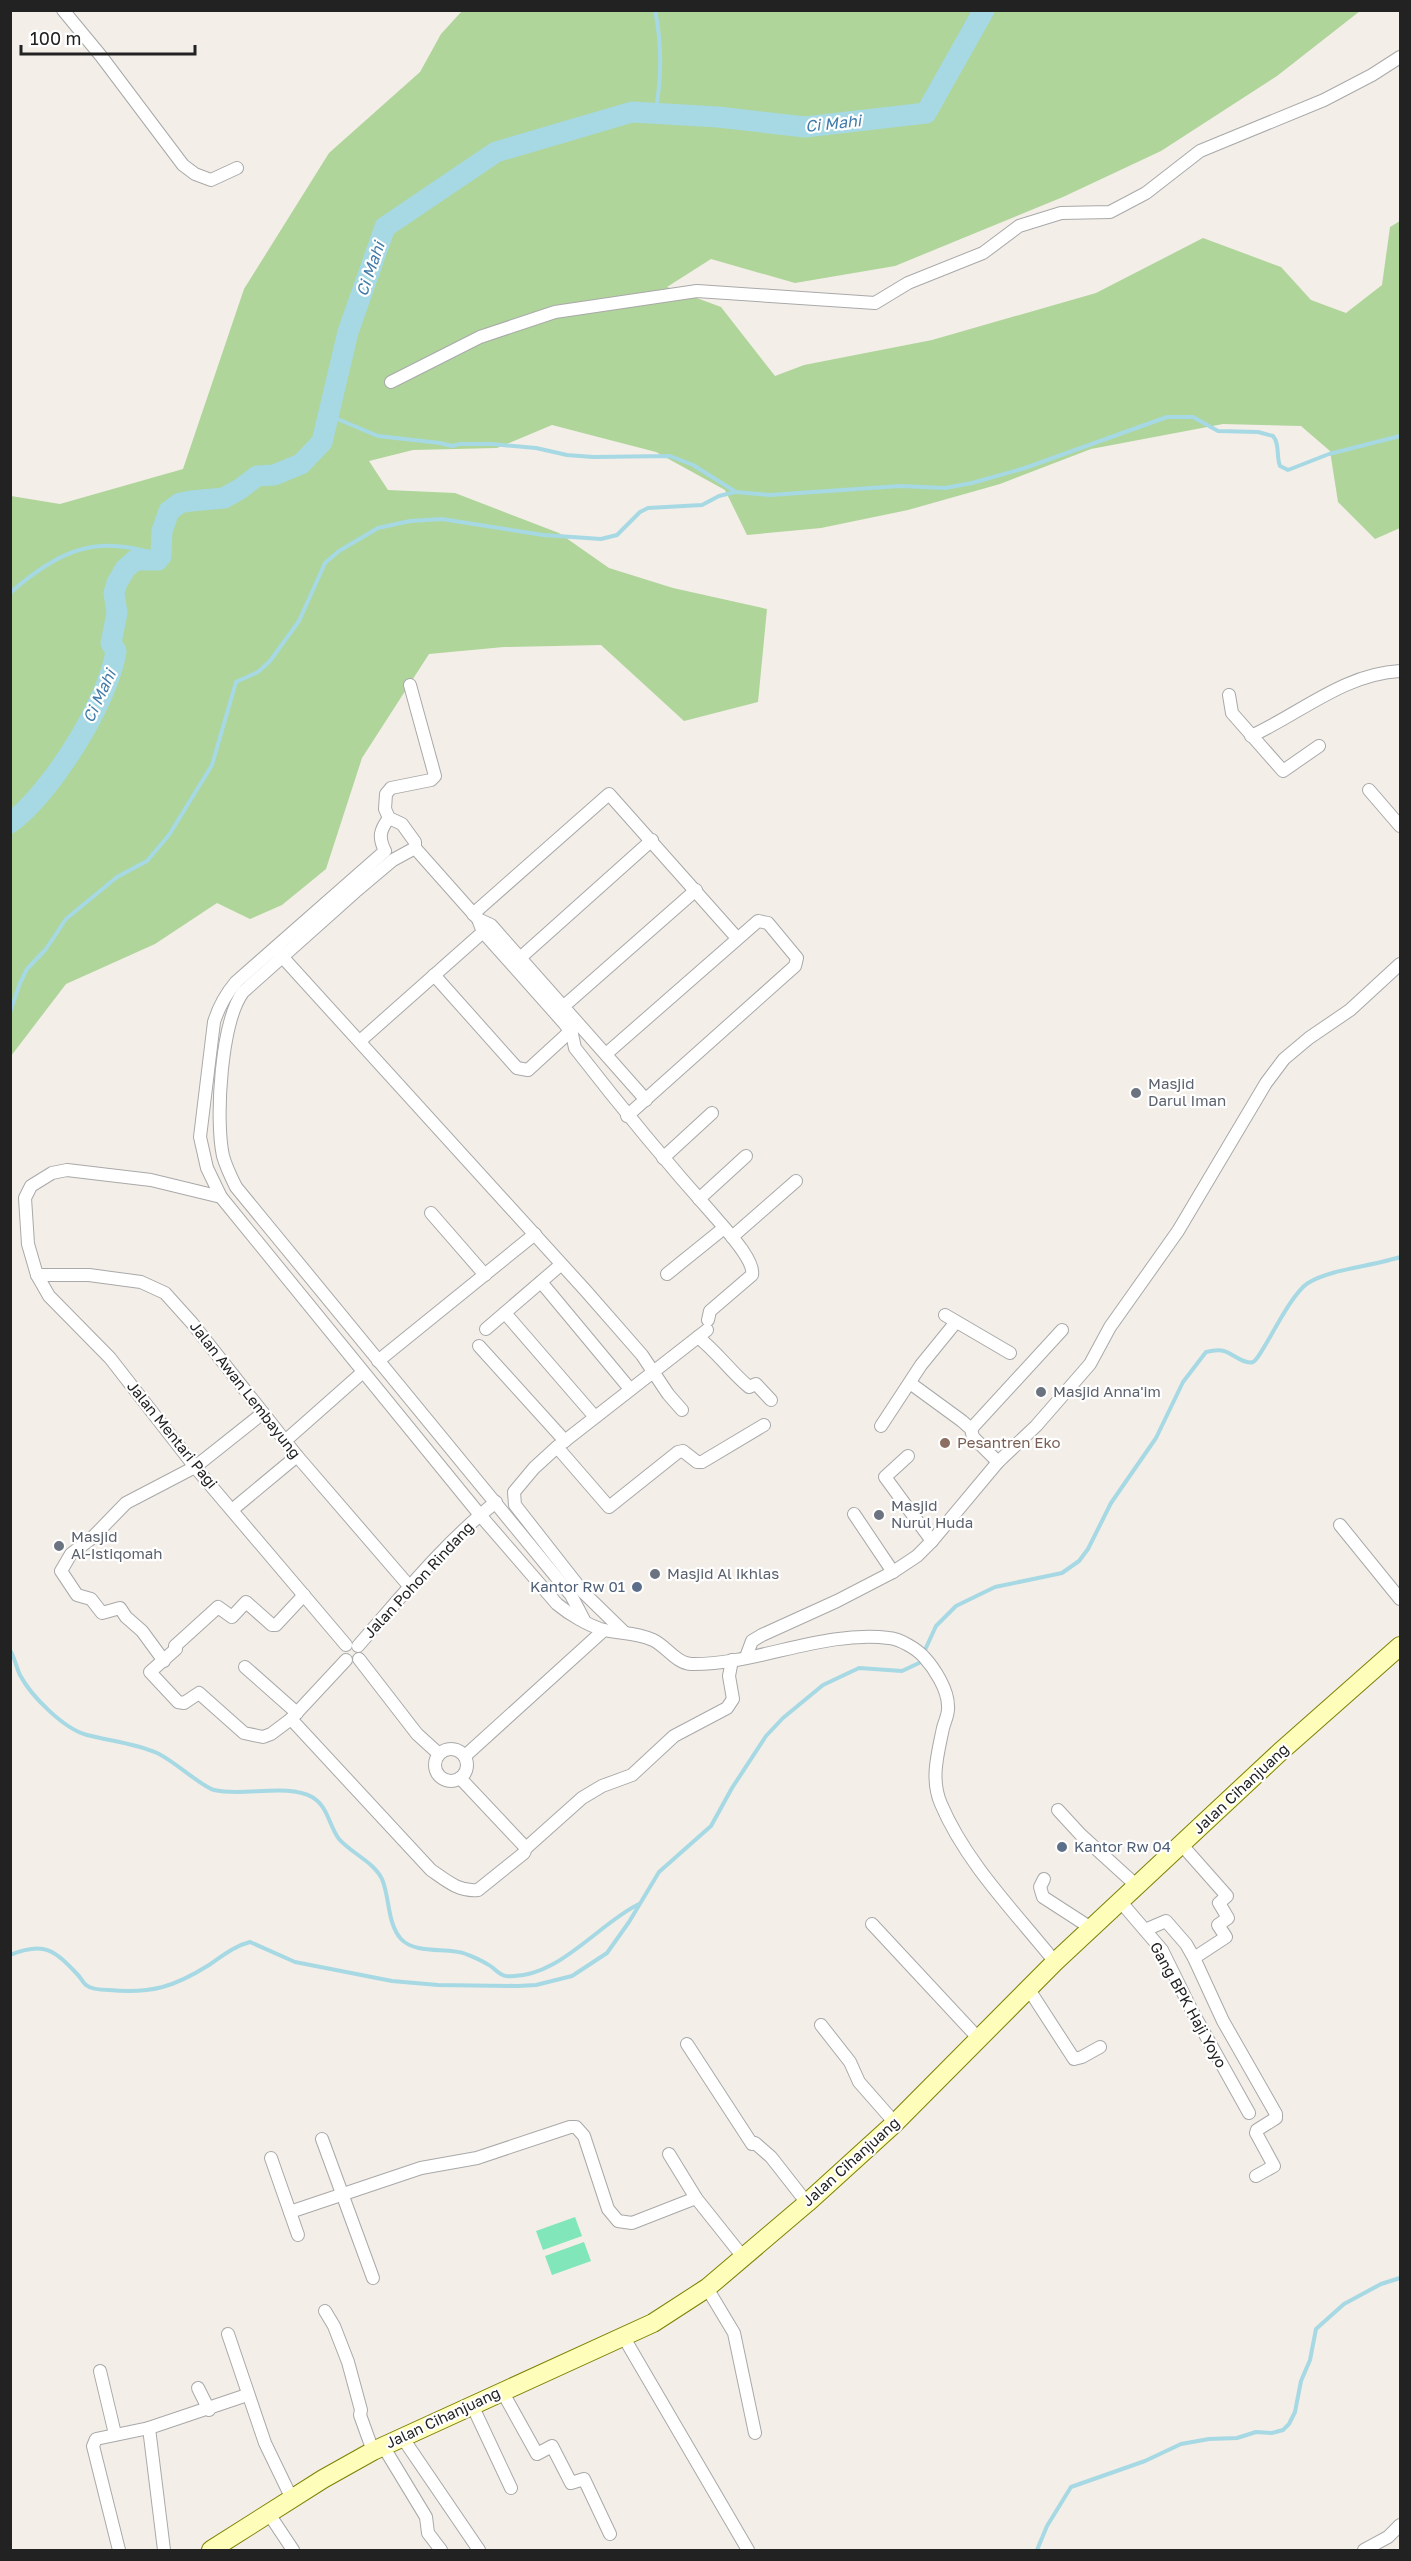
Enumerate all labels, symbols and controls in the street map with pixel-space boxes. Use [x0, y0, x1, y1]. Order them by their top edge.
scale bar [21, 18, 195, 56]
text: 100 m [30, 27, 81, 49]
water label: Ci Mahi [804, 110, 864, 136]
water label: Ci Mahi [351, 238, 389, 299]
water label: Ci Mahi [78, 665, 121, 726]
place label: Masjid Darul Iman [1148, 1074, 1226, 1109]
marker: Masjid Darul Iman [1129, 1086, 1143, 1100]
street label: Jalan Awan Lembayung [187, 1317, 305, 1462]
street label: Jalan Mentari Pagi [124, 1377, 222, 1492]
place label: Masjid Anna'im [1053, 1382, 1161, 1400]
marker: Masjid Anna'im [1034, 1385, 1048, 1399]
place label: Pesantren Eko [957, 1433, 1061, 1451]
marker: Pesantren Eko [938, 1436, 952, 1450]
place label: Masjid Nurul Huda [891, 1496, 973, 1531]
marker: Masjid Nurul Huda [872, 1508, 886, 1522]
street label: Jalan Pohon Rindang [360, 1517, 477, 1641]
place label: Masjid Al-Istiqomah [71, 1527, 163, 1562]
marker: Masjid Al-Istiqomah [52, 1539, 66, 1553]
place label: Masjid Al Ikhlas [667, 1564, 779, 1582]
marker: Masjid Al Ikhlas [648, 1567, 662, 1581]
place label: Kantor Rw 01 [530, 1577, 625, 1595]
marker: Kantor Rw 01 [630, 1580, 644, 1594]
street label: Jalan Cihanjuang [1189, 1739, 1292, 1837]
place label: Kantor Rw 04 [1074, 1837, 1171, 1855]
marker: Kantor Rw 04 [1055, 1840, 1069, 1854]
street label: Gang BPK Haji Yoyo [1147, 1938, 1231, 2071]
street label: Jalan Cihanjuang [798, 2113, 903, 2210]
street label: Jalan Cihanjuang [382, 2383, 503, 2451]

